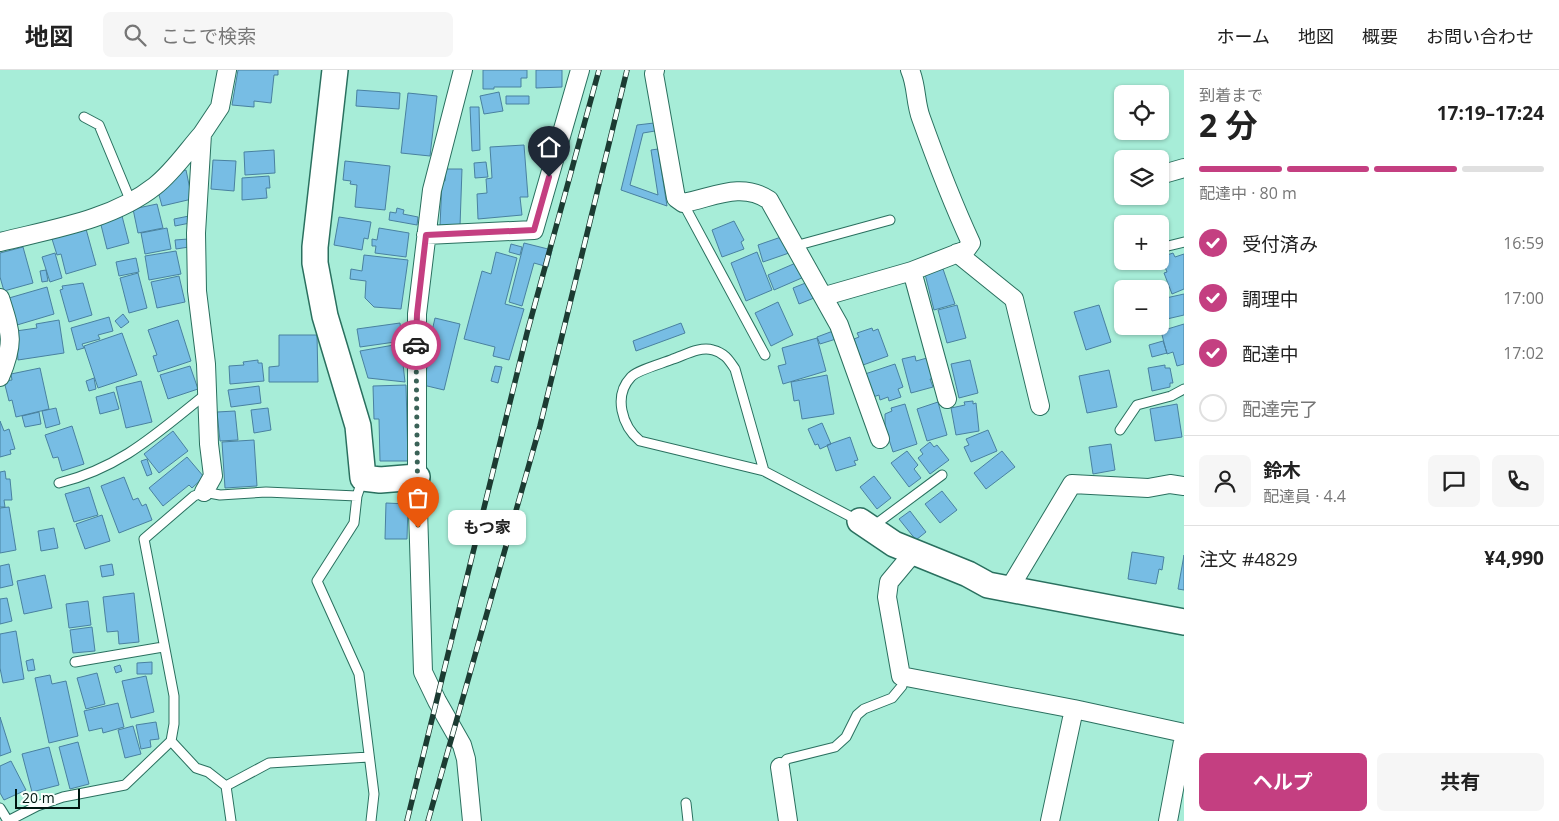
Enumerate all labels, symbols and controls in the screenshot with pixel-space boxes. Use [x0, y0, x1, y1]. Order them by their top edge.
search box [103, 12, 453, 57]
text: 地図 [25, 19, 73, 52]
icon: search [121, 21, 149, 49]
text: ここで検索 [161, 23, 256, 49]
text: ホーム [1217, 24, 1270, 48]
text: 地図 [1298, 24, 1334, 48]
text: 概要 [1362, 24, 1398, 48]
text: お問い合わせ [1426, 24, 1534, 48]
text: 到着まで [1199, 84, 1263, 106]
map controls [1114, 85, 1169, 335]
button: locate [1114, 85, 1169, 140]
text: 17:19–17:24 [1437, 100, 1544, 126]
text: 2 分 [1199, 103, 1258, 146]
pin [528, 126, 570, 177]
icon: home [535, 133, 563, 161]
button: layers [1114, 150, 1169, 205]
text: 配達中 · 80 m [1199, 182, 1297, 204]
button: + [1114, 215, 1169, 270]
icon: check [1199, 229, 1227, 257]
text: 受付済み [1242, 231, 1318, 257]
text: 16:59 [1503, 232, 1544, 254]
button: − [1114, 280, 1169, 335]
icon: check [1199, 284, 1227, 312]
text: 調理中 [1242, 286, 1299, 312]
text: 17:00 [1503, 287, 1544, 309]
courier [391, 320, 441, 370]
icon: car [402, 331, 430, 359]
icon: check [1199, 339, 1227, 367]
text: 配達中 [1242, 341, 1299, 367]
text: 17:02 [1503, 342, 1544, 364]
text: 配達完了 [1242, 396, 1318, 422]
button: person [1199, 455, 1251, 507]
button: chat [1428, 455, 1480, 507]
button: phone [1492, 455, 1544, 507]
text: 鈴木 [1263, 457, 1301, 483]
pin [397, 477, 439, 528]
icon: bag [404, 484, 432, 512]
text: 配達員 · 4.4 [1263, 485, 1346, 507]
callout: もつ家 [448, 510, 526, 546]
text: もつ家 [463, 516, 511, 538]
text: ¥4,990 [1484, 545, 1544, 571]
text: 注文 #4829 [1199, 546, 1298, 572]
button: ヘルプ [1199, 753, 1367, 811]
button: 共有 [1377, 753, 1544, 811]
scale bar [15, 786, 80, 809]
text: 20 m [22, 788, 55, 807]

